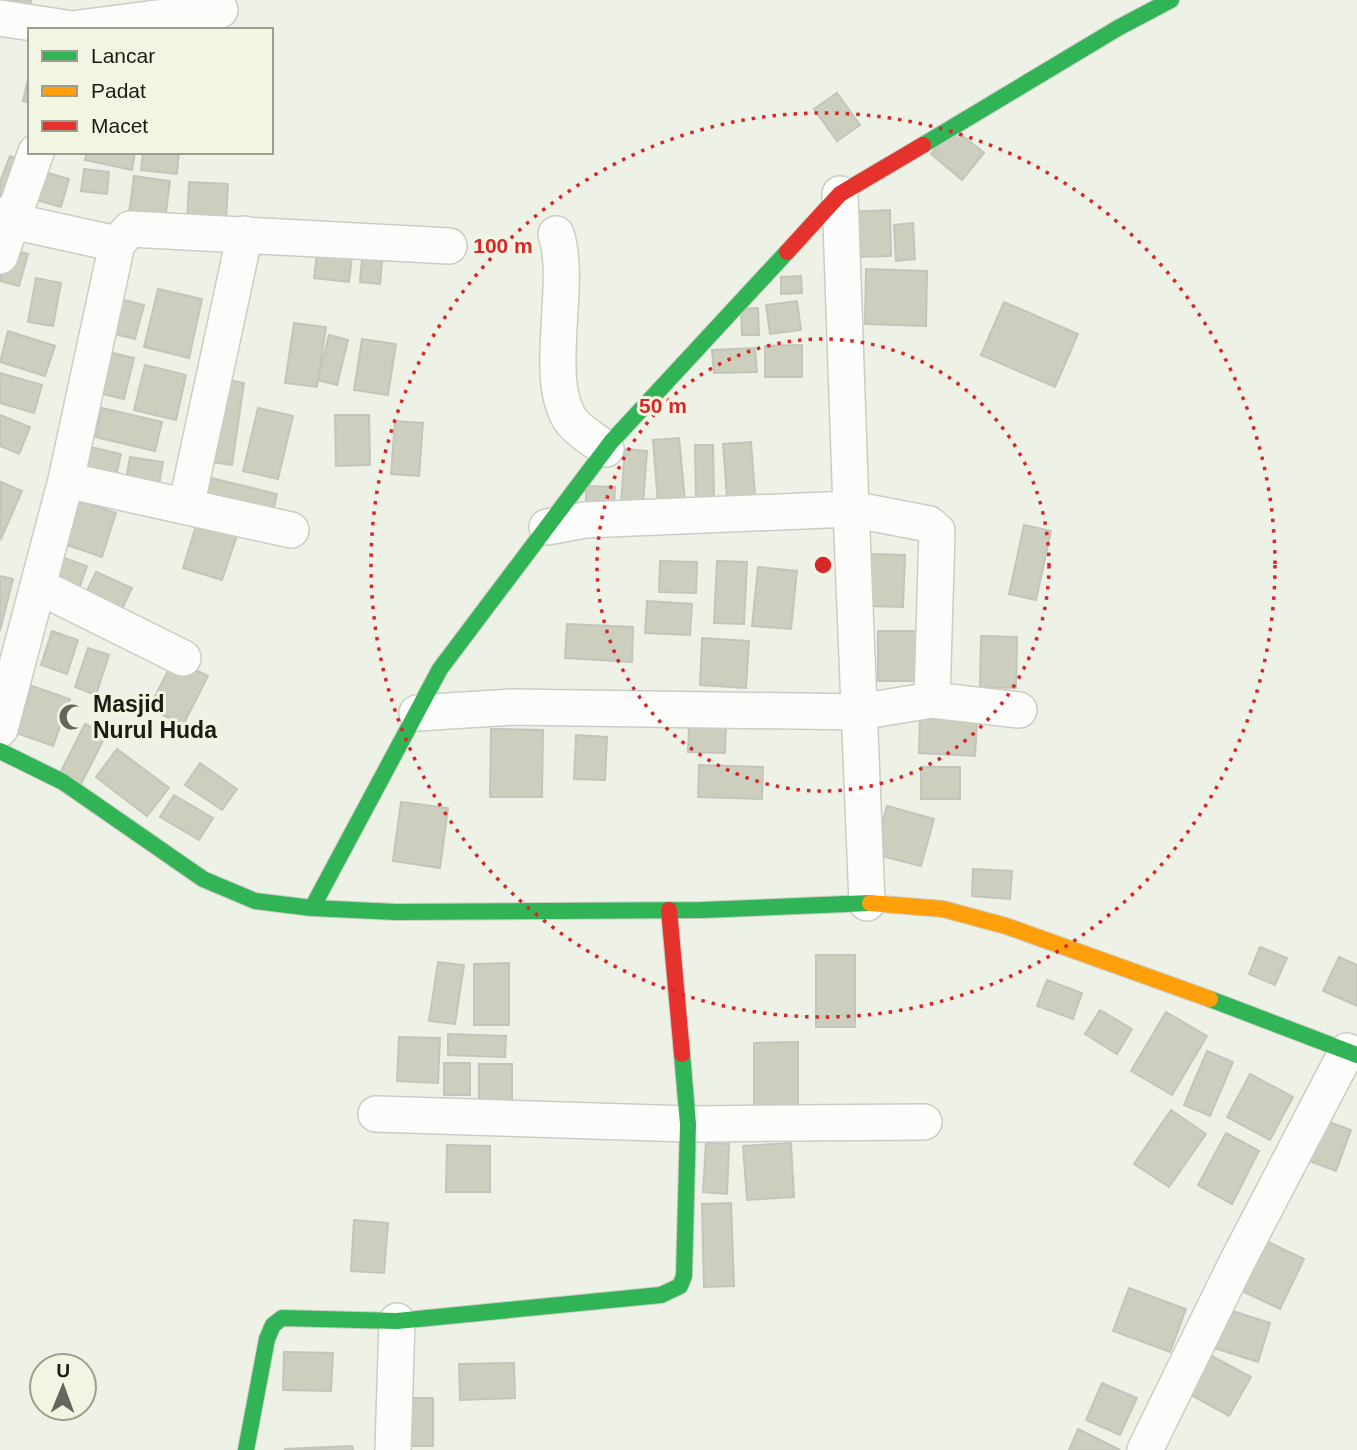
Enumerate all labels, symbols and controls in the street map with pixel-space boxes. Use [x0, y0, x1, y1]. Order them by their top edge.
legend [28, 28, 273, 154]
text: Lancar [91, 44, 155, 67]
text: Padat [91, 79, 146, 102]
text: Macet [91, 114, 148, 137]
text: 100 m [473, 234, 533, 257]
text: 50 m [639, 394, 687, 417]
centre of rings [811, 553, 835, 577]
place label: Masjid Nurul Huda [93, 691, 217, 743]
mosque icon: Masjid Nurul Huda [57, 702, 87, 732]
north arrow [28, 1352, 98, 1422]
text: U [56, 1360, 70, 1381]

